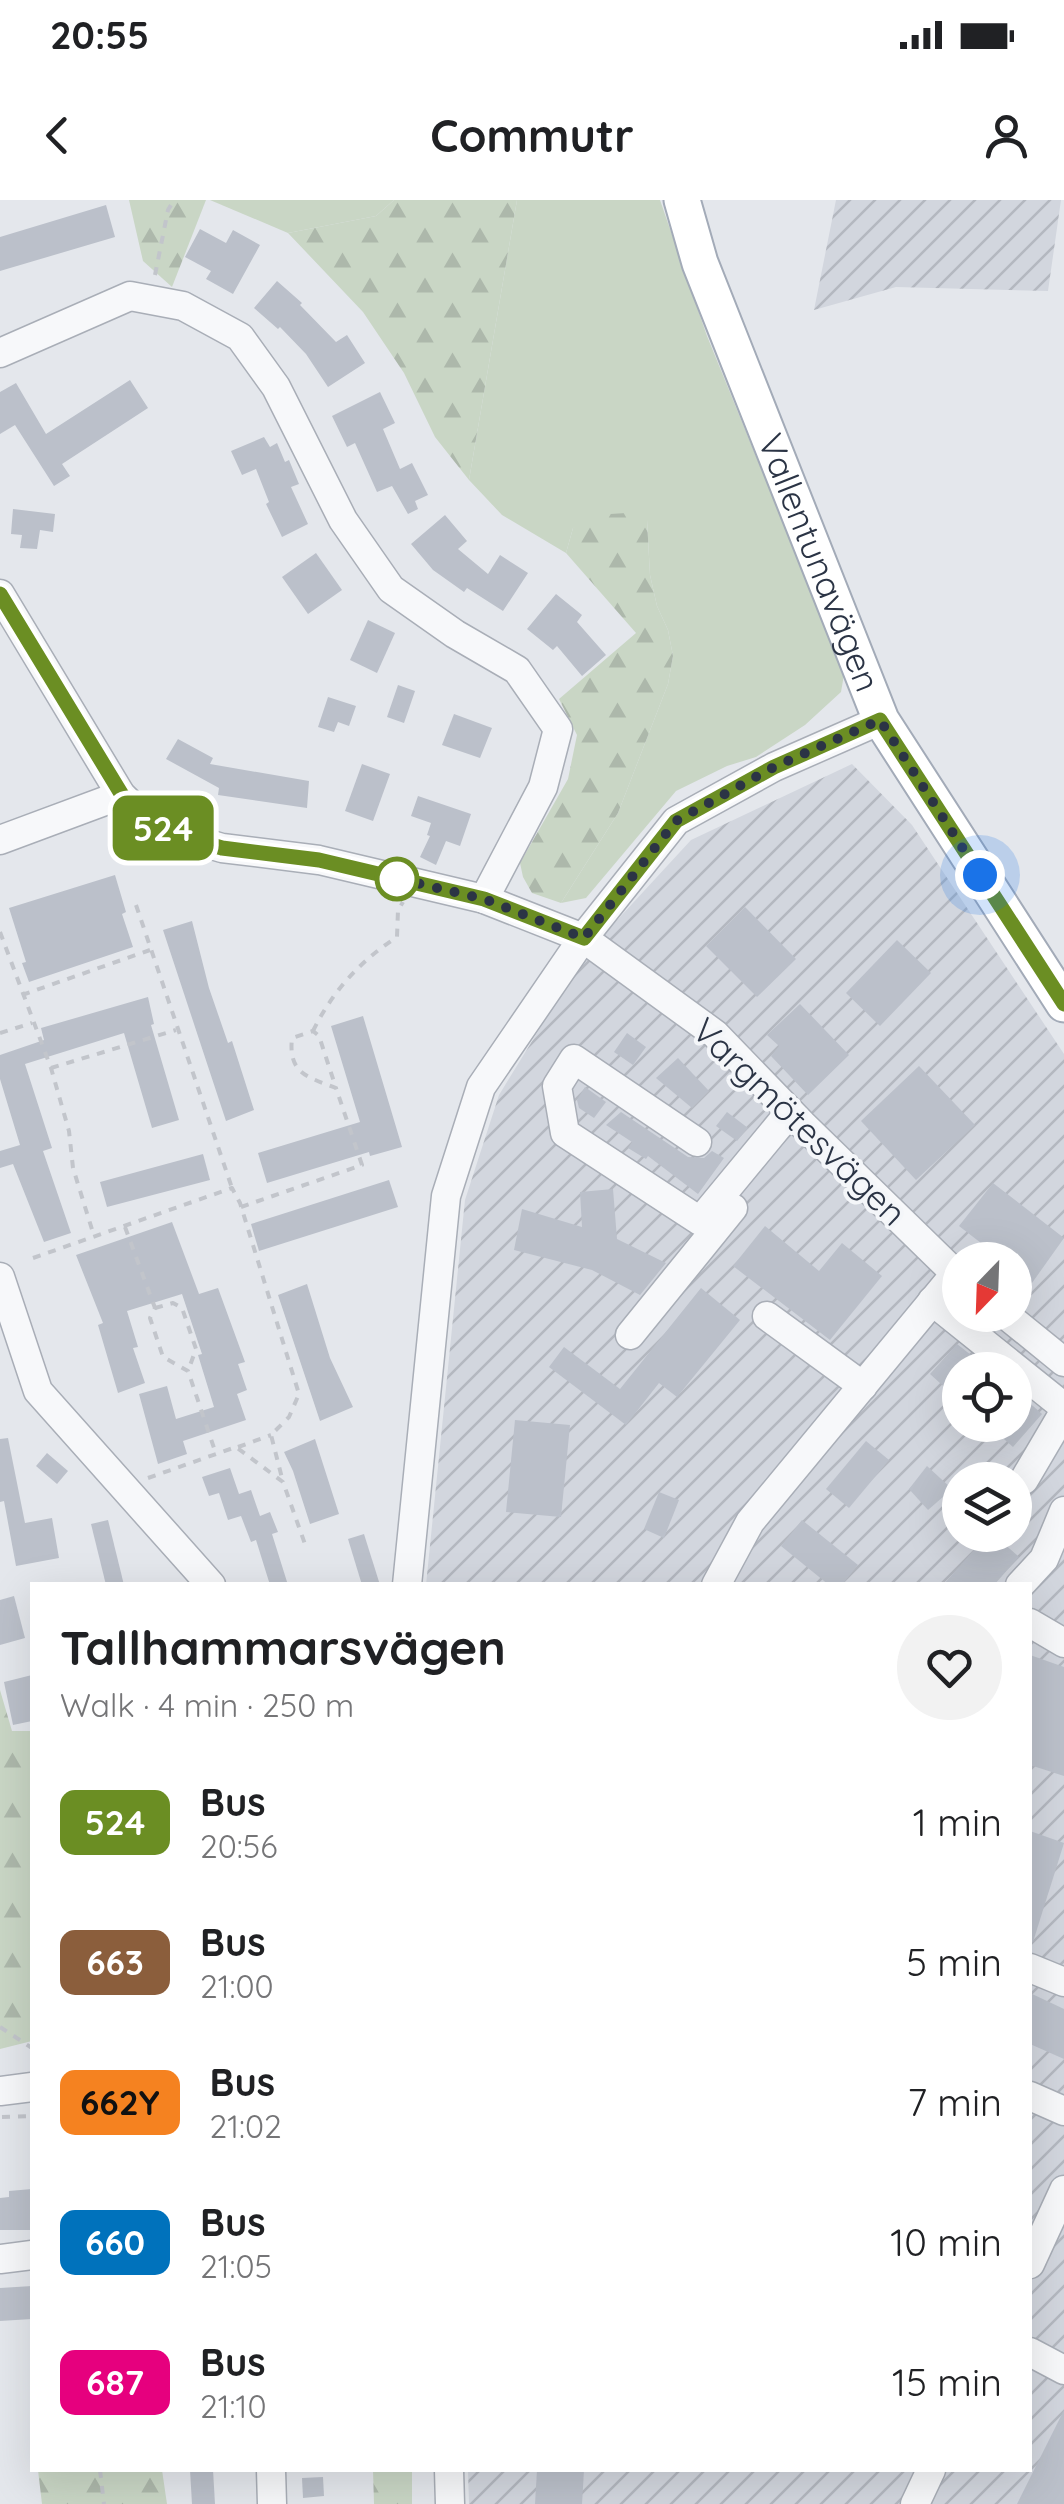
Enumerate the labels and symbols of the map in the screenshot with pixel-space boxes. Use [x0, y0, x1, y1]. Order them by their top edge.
street label: Vallentunavägen [749, 427, 890, 698]
line badge: 524 [106, 796, 220, 860]
your location [955, 850, 1005, 900]
unlabelled marker [376, 858, 418, 900]
street label: Vargmötesvägen [684, 1008, 916, 1235]
north arrow [942, 1242, 1032, 1332]

